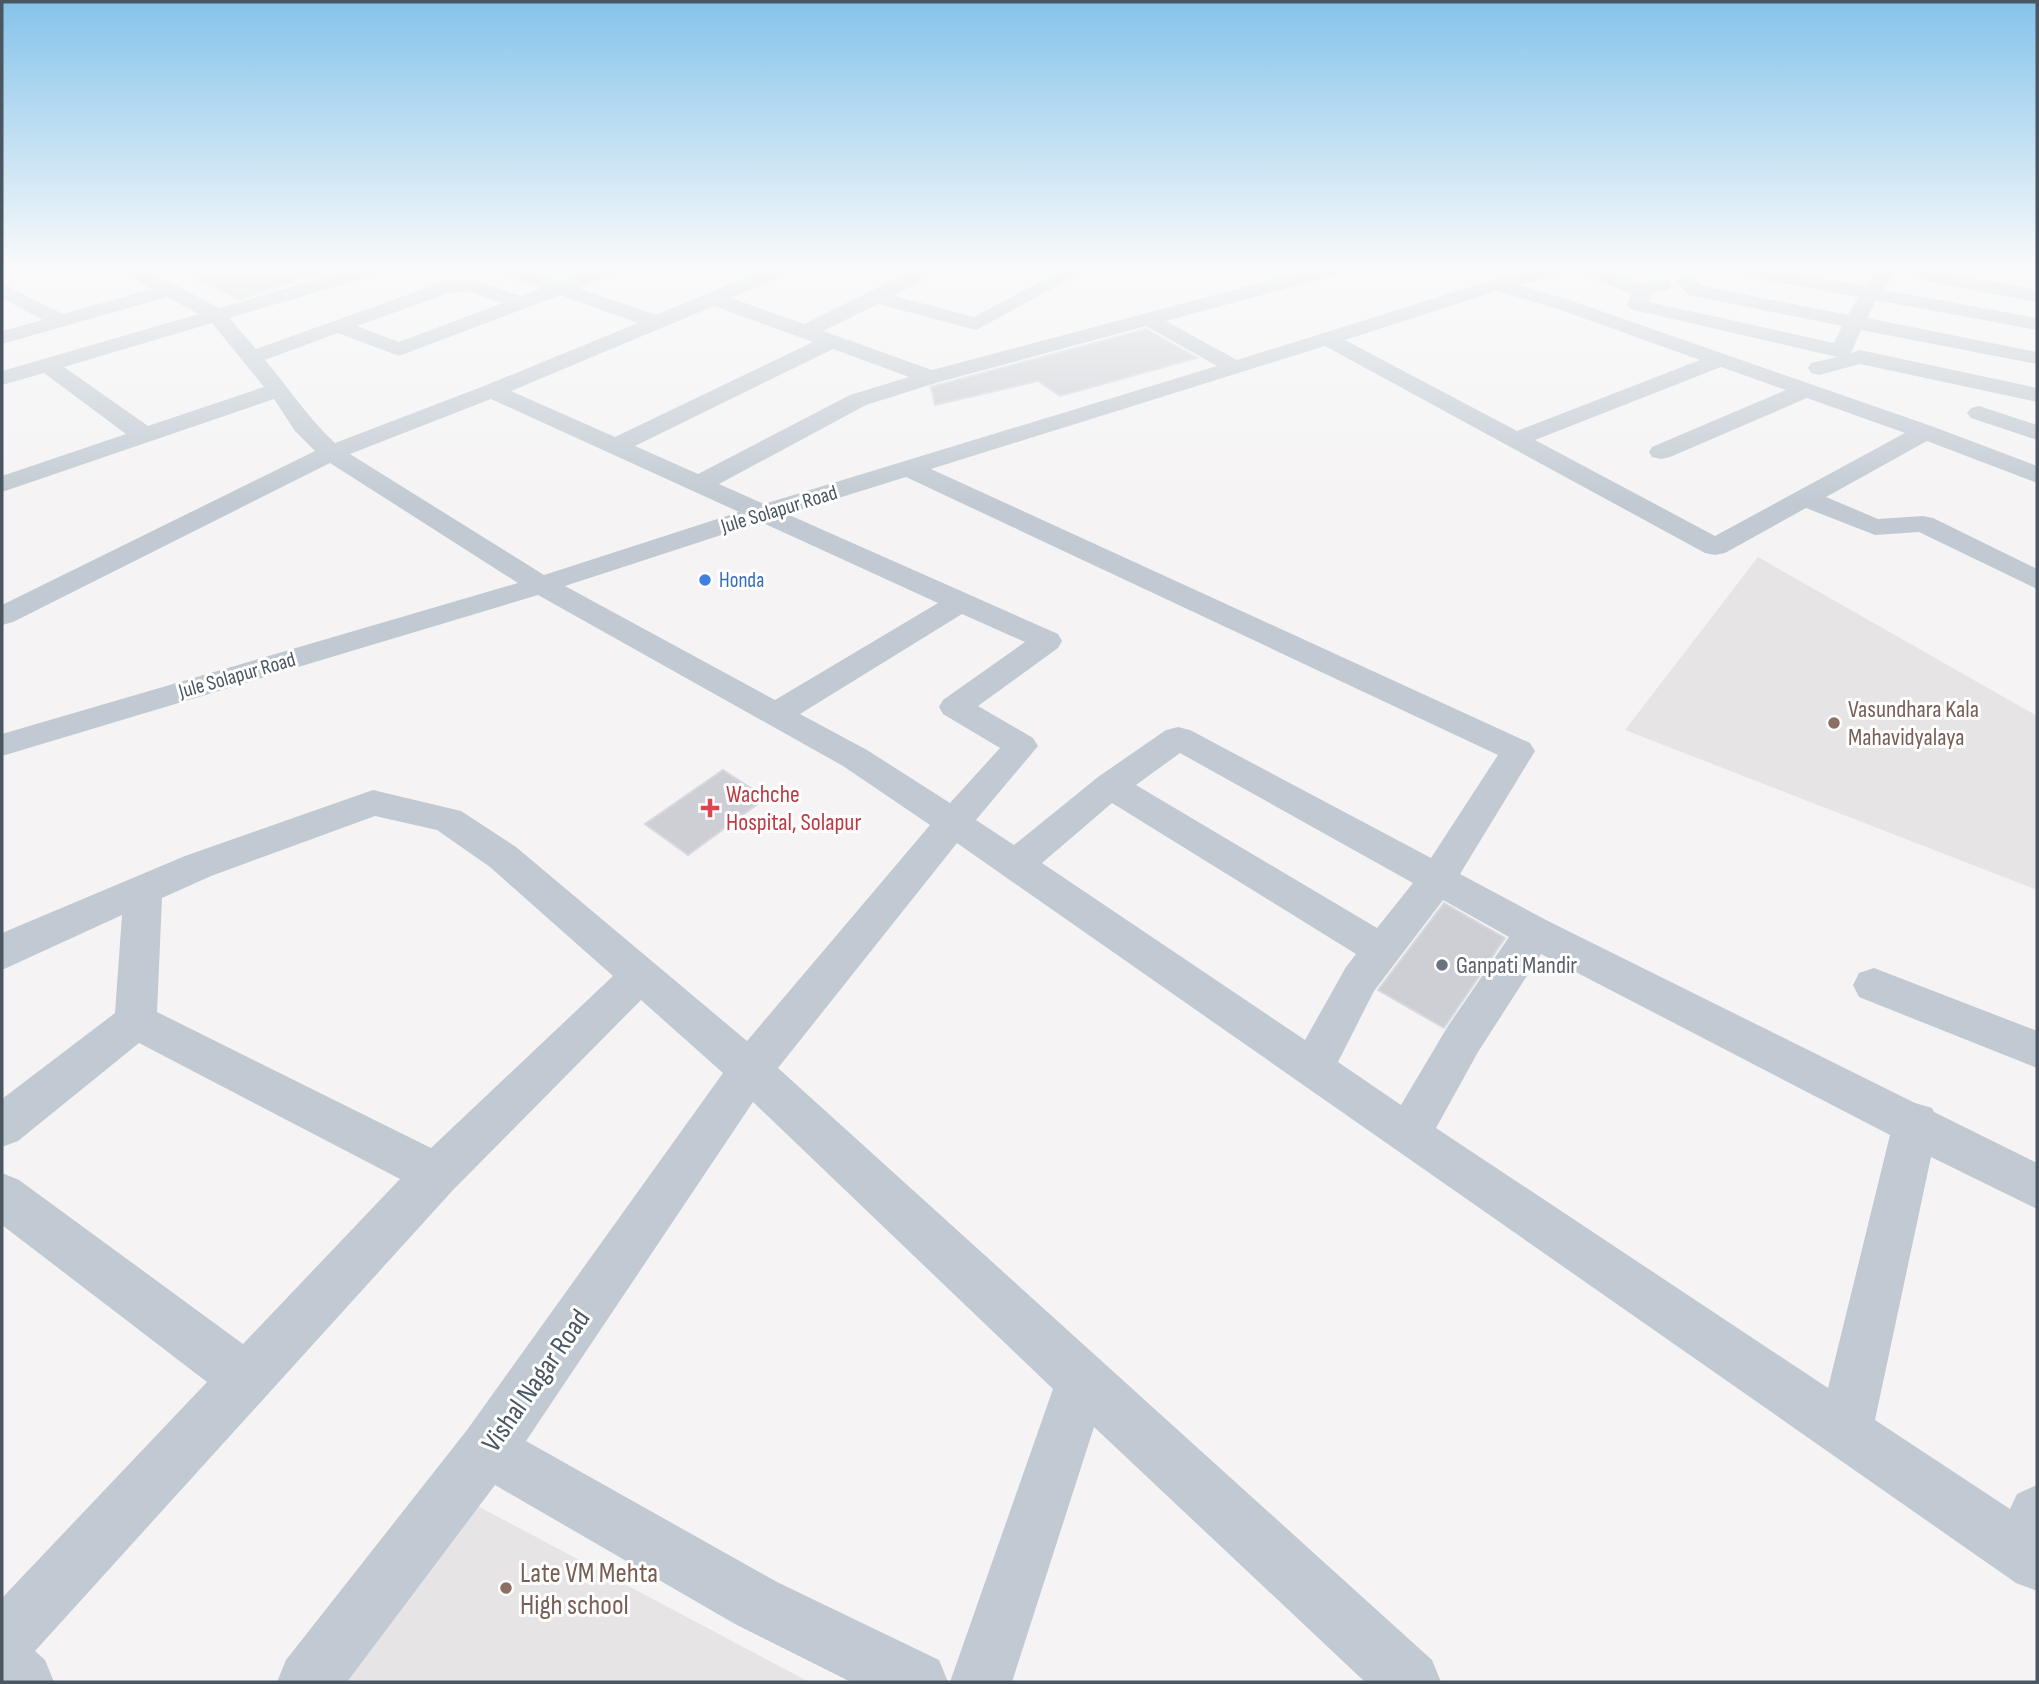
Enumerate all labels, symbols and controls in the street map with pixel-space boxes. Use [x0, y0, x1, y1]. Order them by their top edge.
street label: Jule Solapur Road [717, 480, 840, 539]
place label: Honda [719, 568, 764, 593]
marker: Honda [697, 572, 713, 588]
street label: Jule Solapur Road [175, 647, 298, 704]
place label: Vasundhara Kala Mahavidyalaya [1848, 695, 1979, 752]
marker: Vasundhara Kala Mahavidyalaya [1826, 715, 1842, 731]
place label: Wachche Hospital, Solapur [726, 780, 861, 837]
marker: Wachche Hospital, Solapur [700, 798, 720, 818]
place label: Ganpati Mandir [1456, 951, 1577, 980]
marker: Ganpati Mandir [1434, 957, 1450, 973]
street label: Vishal Nagar Road [475, 1303, 597, 1458]
place label: Late VM Mehta High school [520, 1557, 658, 1622]
marker: Late VM Mehta High school [498, 1580, 514, 1596]

